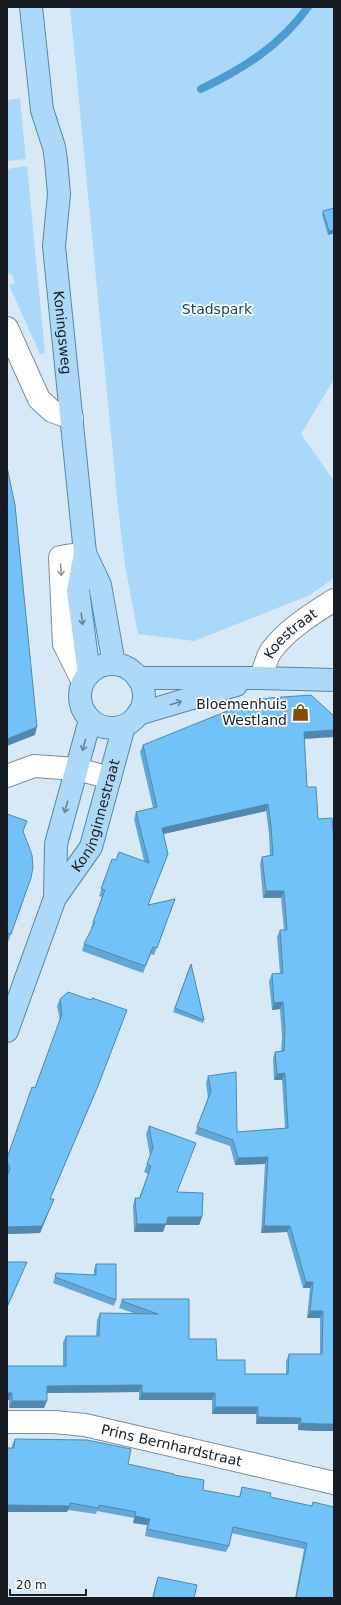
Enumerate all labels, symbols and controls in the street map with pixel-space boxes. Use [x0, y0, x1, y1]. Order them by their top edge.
street label: Koningsweg [51, 290, 75, 375]
park label: Stadspark [182, 301, 253, 317]
one-way arrow [57, 563, 64, 576]
street label: Koestraat [260, 605, 320, 661]
one-way arrow [78, 612, 86, 625]
place label: Bloemenhuis Westland [196, 696, 287, 728]
one-way arrow [169, 699, 182, 706]
shop icon: Bloemenhuis Westland [290, 702, 310, 722]
one-way arrow [79, 738, 87, 751]
street label: Koninginnestraat [68, 757, 123, 875]
one-way arrow [62, 800, 70, 813]
street label: Prins Bernhardstraat [99, 1421, 244, 1469]
scale bar [10, 1571, 86, 1597]
text: 20 m [16, 1578, 47, 1592]

